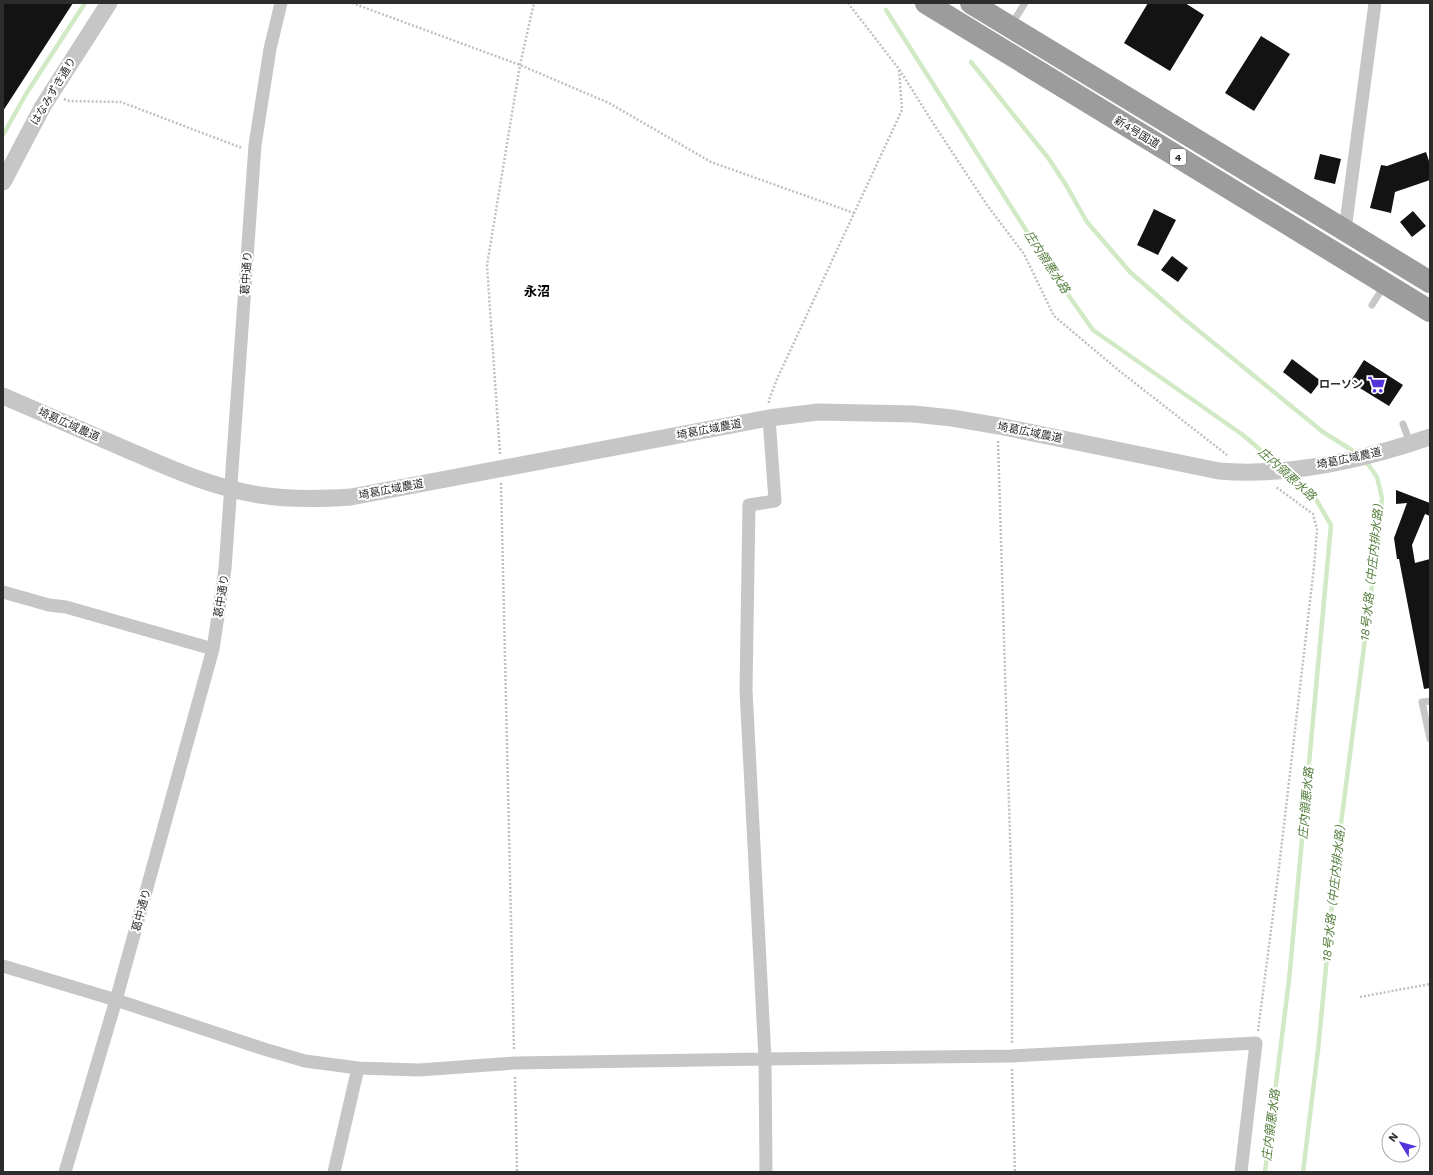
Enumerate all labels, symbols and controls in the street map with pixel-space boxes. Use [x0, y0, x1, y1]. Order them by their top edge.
street label: はなみずき通り [28, 55, 79, 128]
street label: 新4号国道 [1112, 114, 1162, 151]
road number: 4 [1170, 149, 1186, 165]
water label: 庄内領悪水路 [1022, 228, 1073, 297]
street label: 葛中通り [238, 251, 255, 295]
district label: 永沼 [524, 284, 550, 299]
supermarket icon: ローソン [1366, 374, 1386, 394]
place label: ローソン [1319, 378, 1363, 391]
street label: 埼葛広域農道 [36, 405, 102, 444]
street label: 埼葛広域農道 [675, 417, 743, 442]
street label: 埼葛広域農道 [996, 420, 1064, 445]
water label: 庄内領悪水路 [1256, 445, 1319, 504]
street label: 埼葛広域農道 [1315, 445, 1383, 472]
street label: 埼葛広域農道 [357, 477, 425, 502]
water label: 18号水路（中庄内排水路） [1358, 497, 1386, 641]
street label: 葛中通り [212, 573, 231, 619]
water label: 庄内領悪水路 [1296, 766, 1316, 839]
water label: 18号水路（中庄内排水路） [1320, 818, 1348, 962]
street label: 葛中通り [130, 887, 153, 933]
water label: 庄内領悪水路 [1260, 1087, 1282, 1162]
north arrow [1381, 1123, 1421, 1163]
text: N [1386, 1130, 1401, 1144]

